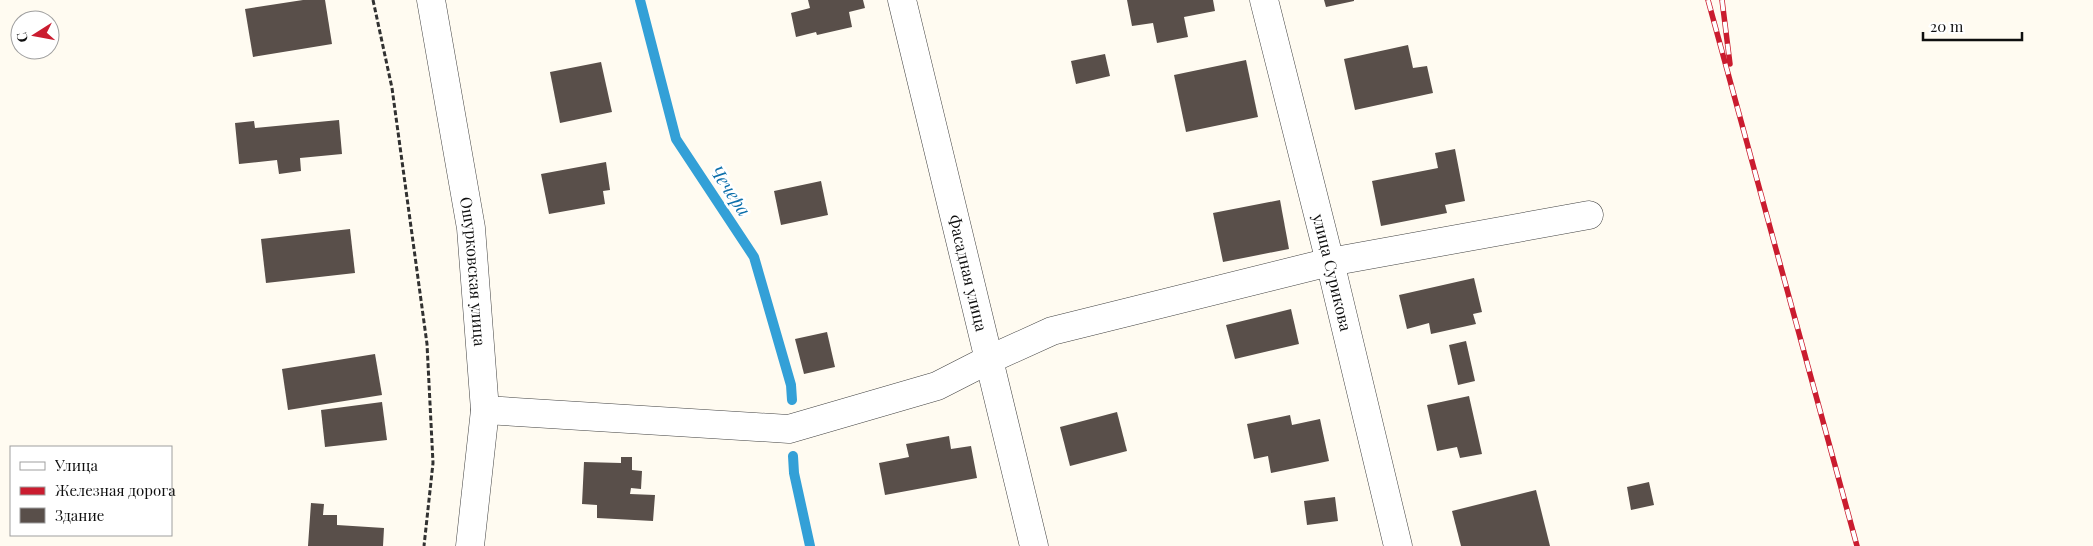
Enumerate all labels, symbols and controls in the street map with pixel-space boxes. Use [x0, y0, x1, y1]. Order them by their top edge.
north arrow [10, 10, 60, 60]
scale bar [1923, 10, 2022, 42]
text: 20 m [1930, 16, 1964, 36]
text: С [11, 31, 32, 44]
water label: Чечера [705, 160, 757, 221]
street label: Ошурковская улица [456, 195, 491, 347]
street label: улица Сурикова [1308, 211, 1357, 333]
street label: Фасадная улица [944, 213, 993, 333]
legend [10, 446, 172, 536]
text: Улица [54, 455, 98, 475]
text: Железная дорога [55, 480, 176, 500]
text: Здание [55, 505, 104, 525]

